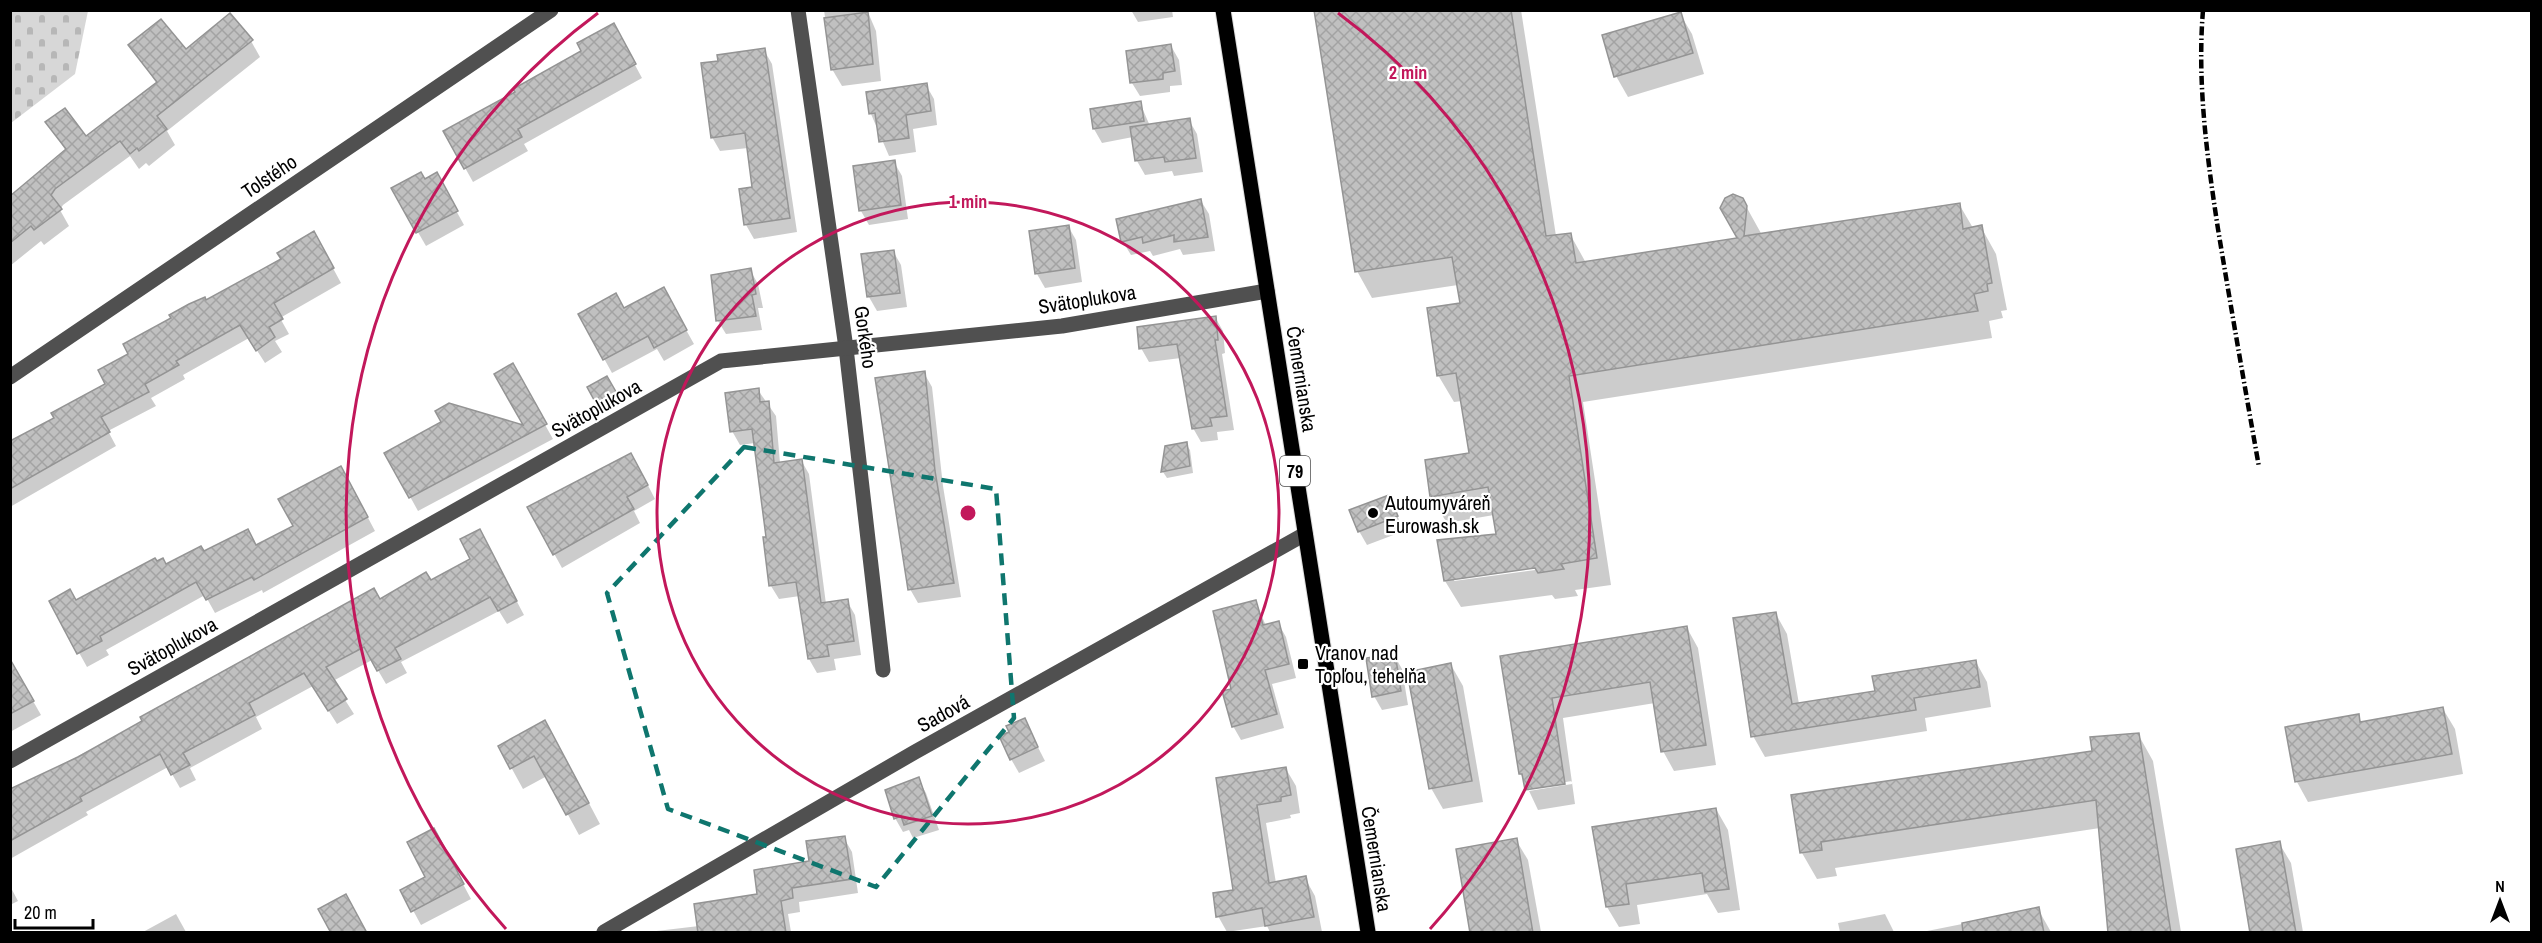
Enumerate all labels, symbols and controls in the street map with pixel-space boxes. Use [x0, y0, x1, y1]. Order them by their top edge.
text: 2 min [1389, 60, 1427, 85]
street label: Tolstého [236, 148, 302, 204]
text: 1 min [949, 189, 987, 214]
street label: Svätoplukova [1036, 278, 1138, 320]
street label: Gorkého [848, 304, 884, 370]
street label: Čemernianska [1280, 324, 1324, 434]
street label: Svätoplukova [546, 372, 646, 444]
road number: 79 [1280, 456, 1310, 486]
place label: Autoumyváreň Eurowash.sk [1384, 489, 1491, 539]
centre of rings [958, 503, 978, 523]
marker: Autoumyváreň Eurowash.sk [1366, 506, 1380, 520]
street label: Svätoplukova [122, 610, 222, 682]
place label: Vranov nad Topľou, tehelňa [1315, 639, 1426, 689]
marker: Vranov nad Topľou, tehelňa [1296, 657, 1310, 671]
street label: Sadová [912, 688, 974, 738]
street label: Čemernianska [1355, 804, 1399, 914]
north arrow [2470, 871, 2530, 931]
text: N [2495, 875, 2505, 897]
scale bar [15, 892, 93, 930]
text: 20 m [24, 900, 57, 925]

